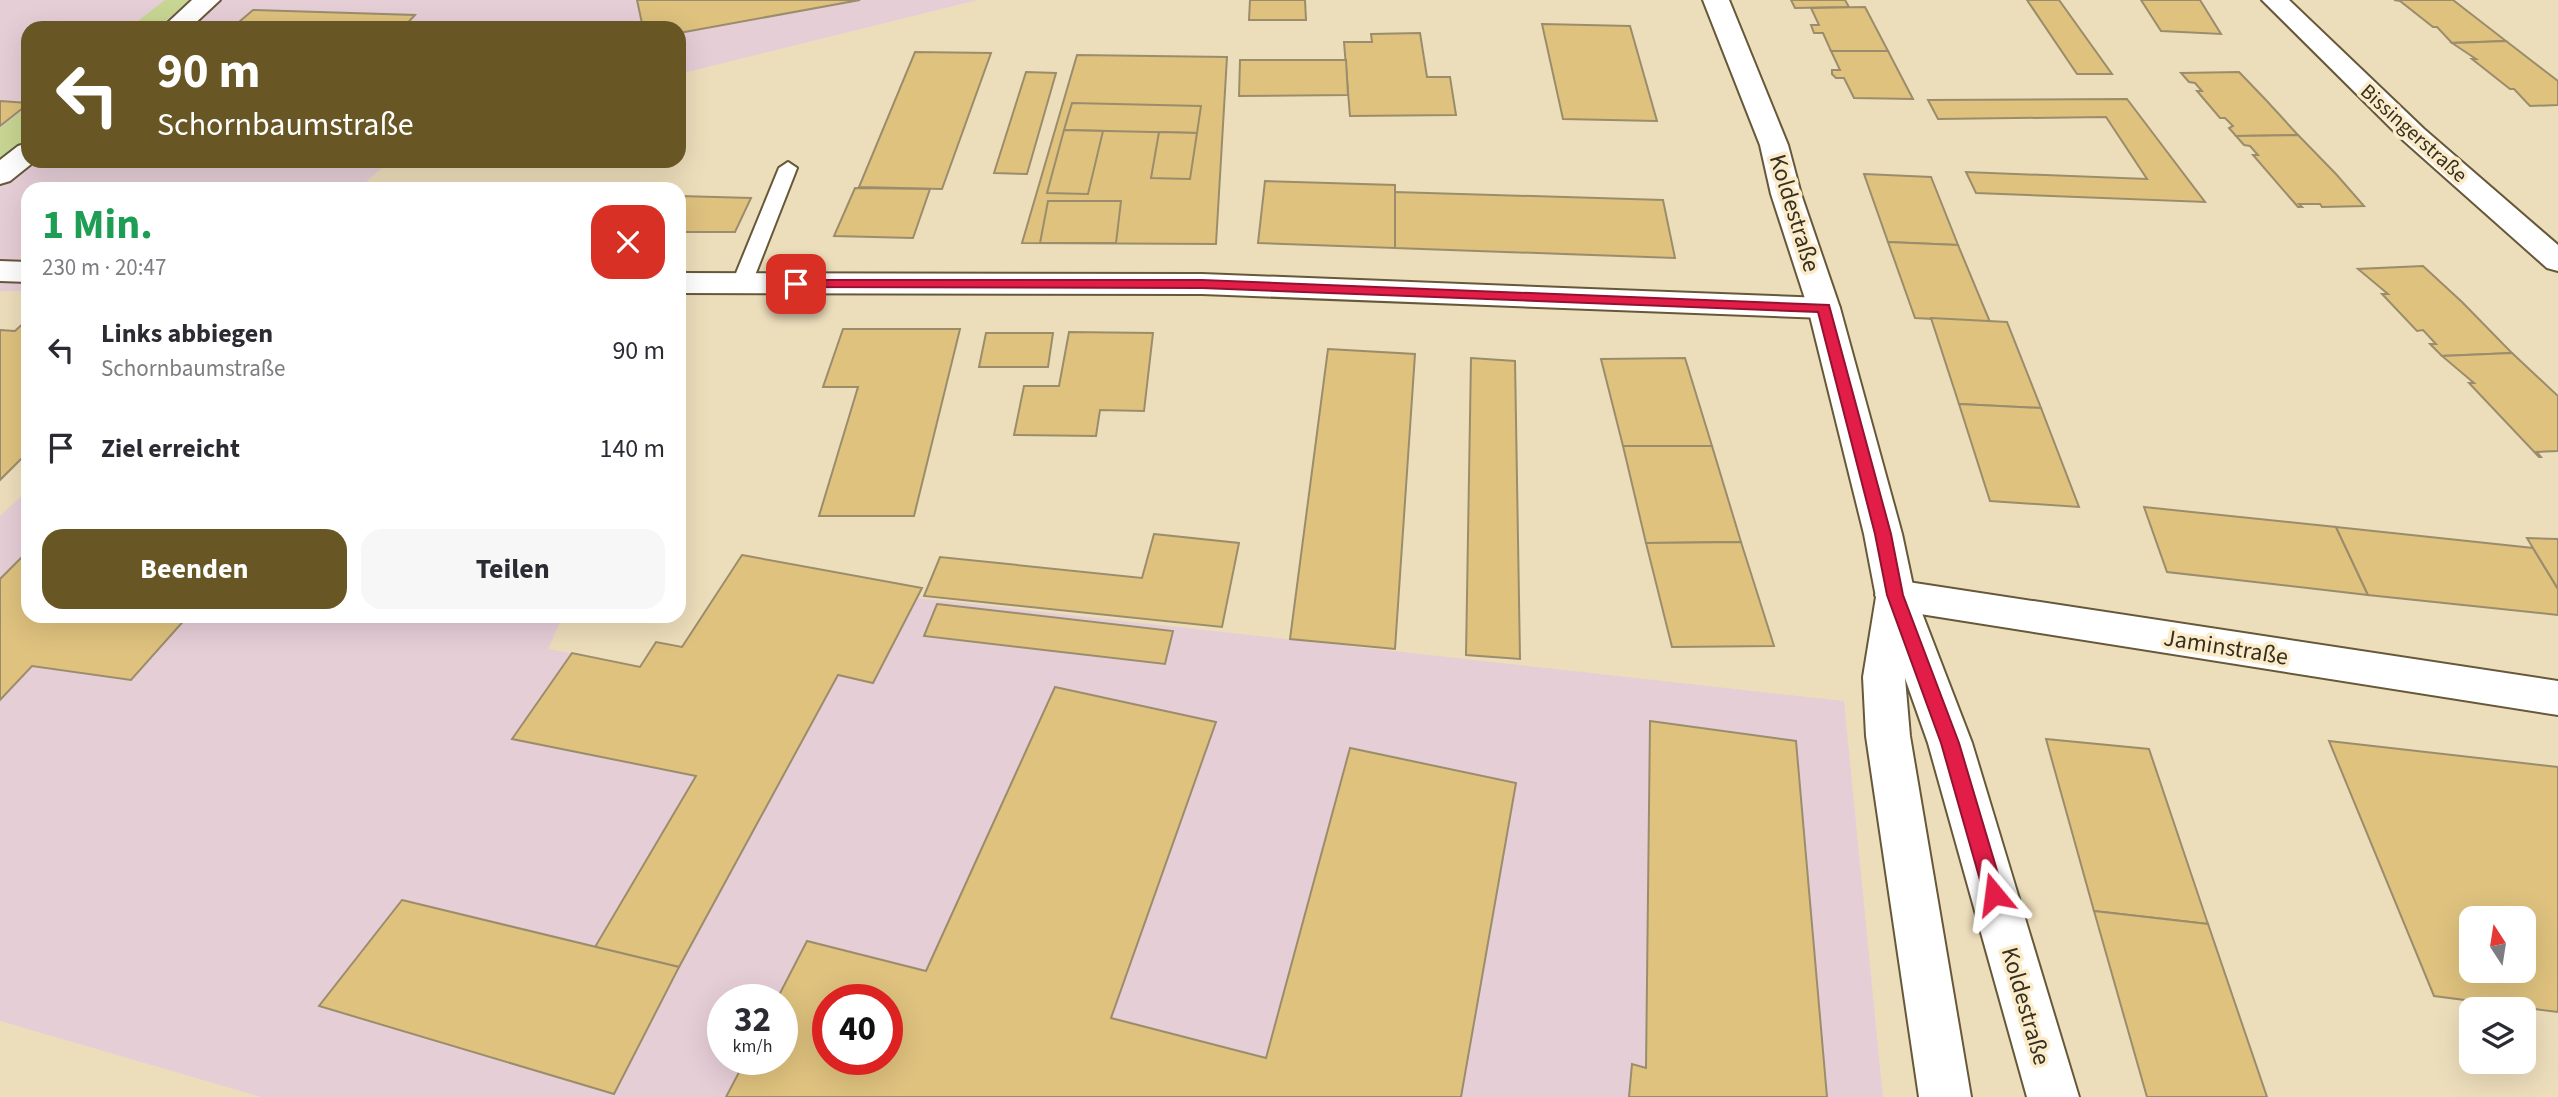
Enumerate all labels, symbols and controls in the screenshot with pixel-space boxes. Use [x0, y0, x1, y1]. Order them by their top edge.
text: 90 m [157, 37, 261, 107]
icon: left [42, 49, 133, 140]
street label: Bissingerstraße [2354, 77, 2474, 189]
text: Schornbaumstraße [157, 102, 414, 148]
street label: Koldestraße [1760, 150, 1829, 276]
text: 1 Min. [42, 195, 153, 255]
button: close [591, 205, 665, 279]
text: 230 m · 20:47 [42, 251, 166, 284]
pin [766, 254, 826, 314]
icon: arrive [777, 265, 815, 303]
text: Links abbiegen [101, 315, 273, 352]
icon: left [42, 331, 80, 369]
text: 90 m [612, 332, 665, 369]
text: Schornbaumstraße [101, 352, 286, 385]
icon: arrive [42, 429, 80, 467]
text: Ziel erreicht [101, 430, 240, 467]
text: 140 m [599, 430, 665, 467]
button: Beenden [42, 529, 347, 609]
button: Teilen [361, 529, 665, 609]
street label: Jaminstraße [2161, 620, 2291, 675]
position arrow [1957, 857, 2031, 931]
north arrow [2459, 906, 2536, 984]
map controls [2459, 906, 2536, 1074]
street label: Koldestraße [1992, 943, 2059, 1069]
speed limit sign: 40 [812, 984, 903, 1075]
text: 32 [734, 995, 771, 1045]
button: layers [2459, 997, 2536, 1074]
text: km/h [733, 1034, 772, 1059]

